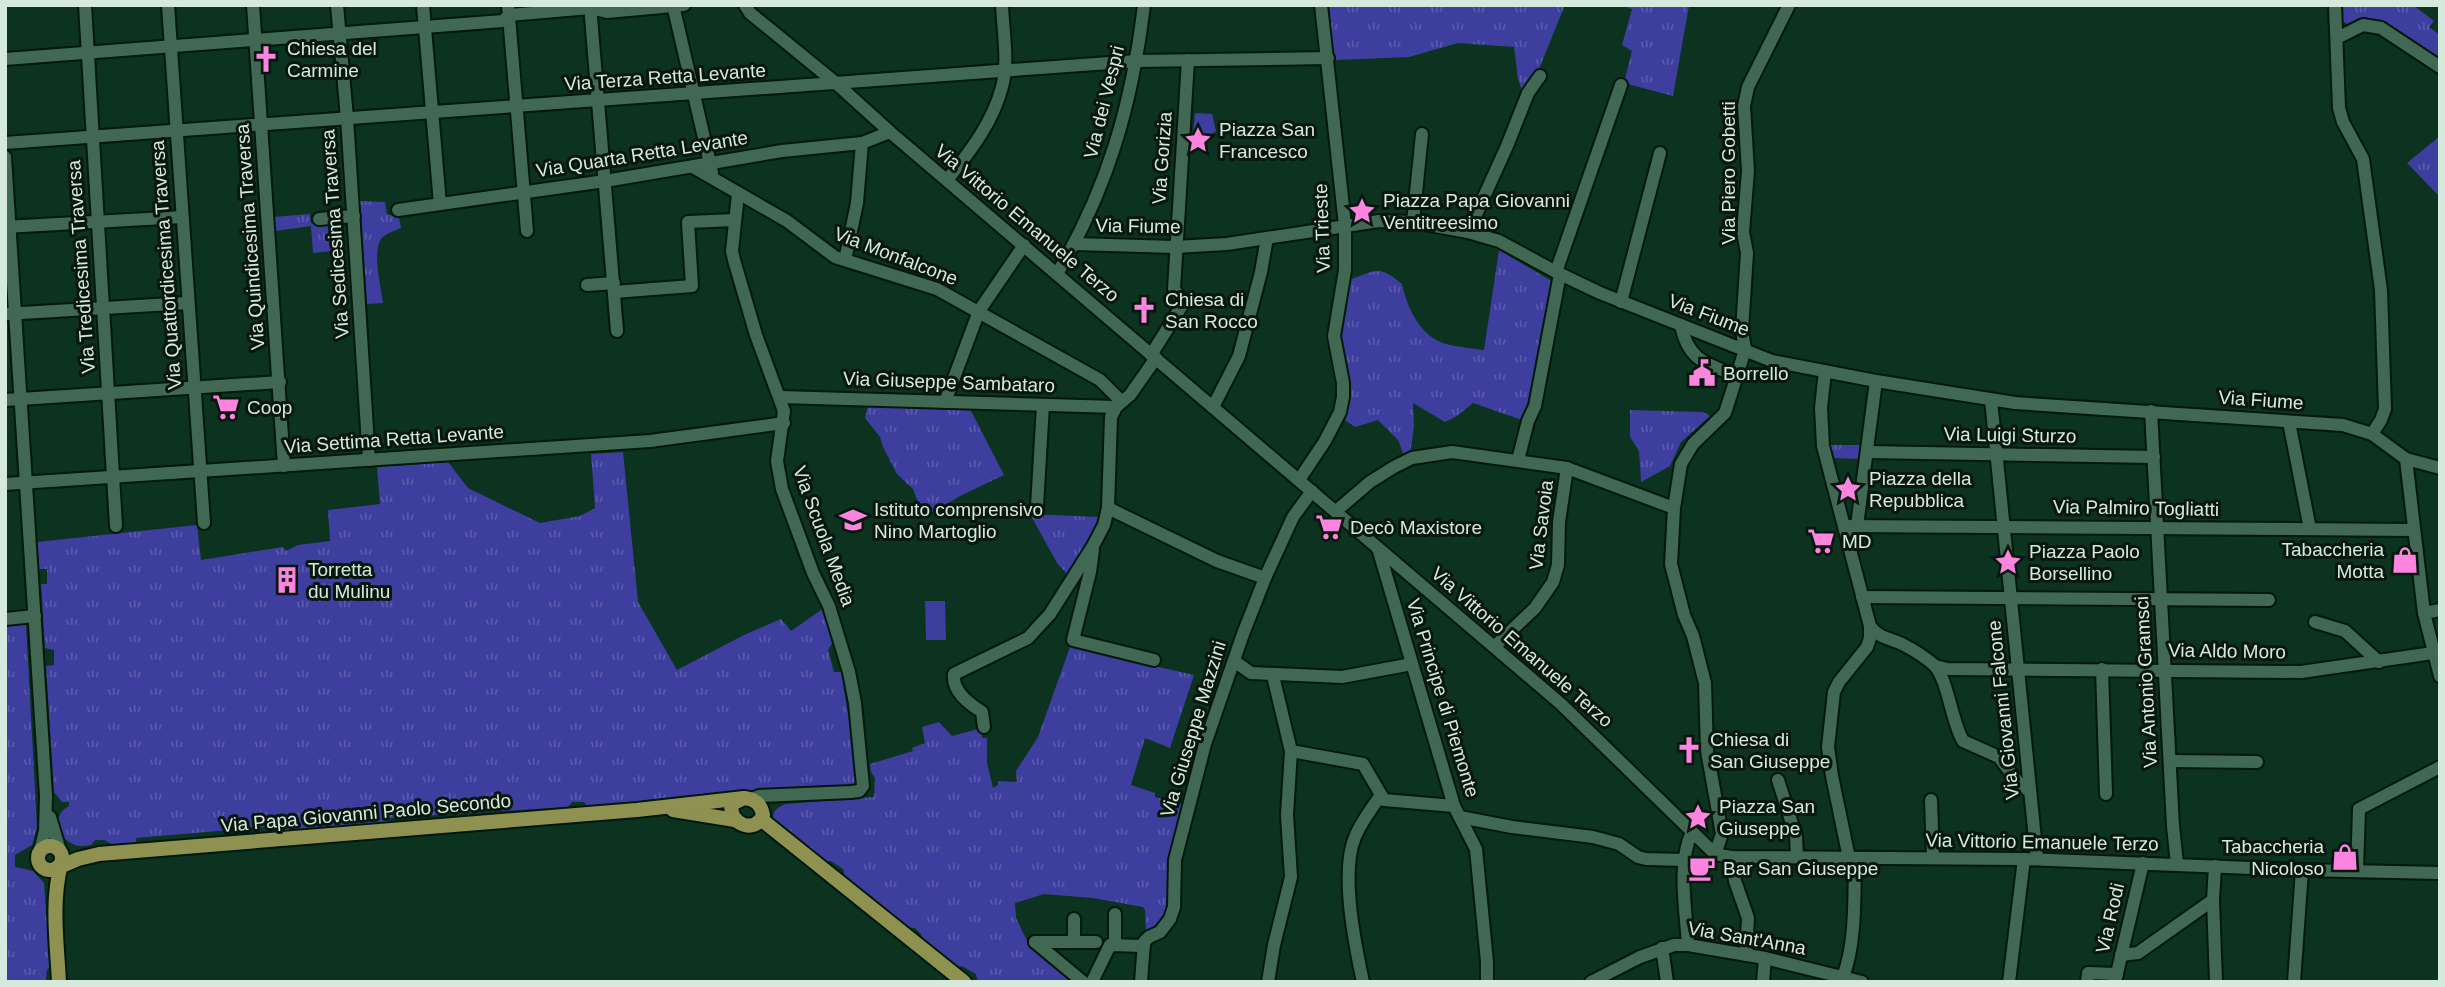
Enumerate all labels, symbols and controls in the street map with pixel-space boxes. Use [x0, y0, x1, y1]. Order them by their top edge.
place label: Chiesa del Carmine [287, 38, 377, 81]
street label: Via dei Vespri [1080, 43, 1128, 161]
church icon: Chiesa del Carmine [251, 44, 281, 74]
street label: Via Terza Retta Levante [563, 59, 767, 95]
street label: Via Piero Gobetti [1718, 101, 1739, 245]
street label: Via Gorizia [1148, 111, 1176, 205]
place label: Piazza San Francesco [1219, 119, 1315, 162]
street label: Via Quindicesima Traversa [232, 123, 268, 351]
place icon: Piazza San Francesco [1183, 125, 1213, 155]
street label: Via Quarta Retta Levante [535, 127, 749, 181]
street label: Via Sedicesima Traversa [317, 128, 353, 339]
street label: Via Quattordicesima Traversa [147, 139, 185, 390]
street label: Via Vittorio Emanuele Terzo [931, 140, 1123, 306]
street label: Via Tredicesima Traversa [63, 159, 99, 374]
street label: Via Trieste [1310, 183, 1334, 273]
place label: Piazza Papa Giovanni Ventitreesimo [1383, 190, 1570, 233]
place icon: Piazza Papa Giovanni Ventitreesimo [1347, 196, 1377, 226]
street label: Via Fiume [1095, 215, 1181, 237]
street label: Via Monfalcone [831, 223, 961, 289]
place label: Chiesa di San Rocco [1165, 289, 1258, 332]
street label: Via Fiume [1665, 290, 1753, 340]
church icon: Chiesa di San Rocco [1129, 295, 1159, 325]
public building icon: Borrello [1687, 358, 1717, 388]
place label: Borrello [1723, 363, 1788, 384]
street label: Via Giuseppe Sambataro [843, 368, 1055, 396]
street label: Via Fiume [2218, 387, 2304, 413]
supermarket icon: Coop [211, 392, 241, 422]
place label: Coop [247, 397, 292, 418]
street label: Via Settima Retta Levante [283, 421, 505, 457]
street label: Via Luigi Sturzo [1943, 423, 2077, 447]
street label: Via Scuola Media [789, 463, 859, 609]
place label: Piazza della Repubblica [1869, 468, 1972, 511]
place icon: Piazza della Repubblica [1833, 474, 1863, 504]
street label: Via Savoia [1525, 478, 1557, 571]
street label: Via Palmiro Togliatti [2053, 496, 2219, 520]
place label: Istituto comprensivo Nino Martoglio [874, 499, 1043, 542]
school or university icon: Istituto comprensivo Nino Martoglio [838, 505, 868, 535]
supermarket icon: Decò Maxistore [1314, 512, 1344, 542]
place label: Decò Maxistore [1350, 517, 1482, 538]
supermarket icon: MD [1806, 526, 1836, 556]
place label: MD [1842, 531, 1872, 552]
place label: Tabaccheria Motta [2282, 539, 2384, 582]
place label: Piazza Paolo Borsellino [2029, 541, 2140, 584]
shop icon: Tabaccheria Motta [2390, 545, 2420, 575]
place icon: Piazza Paolo Borsellino [1993, 547, 2023, 577]
place label: Torretta du Mulinu [308, 559, 390, 602]
street label: Via Vittorio Emanuele Terzo [1427, 563, 1617, 731]
building icon: Torretta du Mulinu [272, 565, 302, 595]
street label: Via Principe di Piemonte [1403, 596, 1483, 800]
street label: Via Antonio Gramsci [2131, 596, 2161, 768]
street label: Via Giovanni Falcone [1983, 619, 2023, 801]
street label: Via Giuseppe Mazzini [1156, 638, 1230, 820]
street label: Via Aldo Moro [2168, 639, 2286, 663]
place label: Chiesa di San Giuseppe [1710, 729, 1830, 772]
church icon: Chiesa di San Giuseppe [1674, 735, 1704, 765]
street label: Via Papa Giovanni Paolo Secondo [220, 790, 512, 836]
place label: Piazza San Giuseppe [1719, 796, 1815, 839]
place icon: Piazza San Giuseppe [1683, 802, 1713, 832]
street label: Via Vittorio Emanuele Terzo [1925, 829, 2159, 855]
place label: Tabaccheria Nicoloso [2222, 836, 2324, 879]
shop icon: Tabaccheria Nicoloso [2330, 842, 2360, 872]
cafe icon: Bar San Giuseppe [1687, 853, 1717, 883]
place label: Bar San Giuseppe [1723, 858, 1878, 879]
street label: Via Rodi [2092, 881, 2128, 955]
street label: Via Sant'Anna [1686, 917, 1808, 959]

